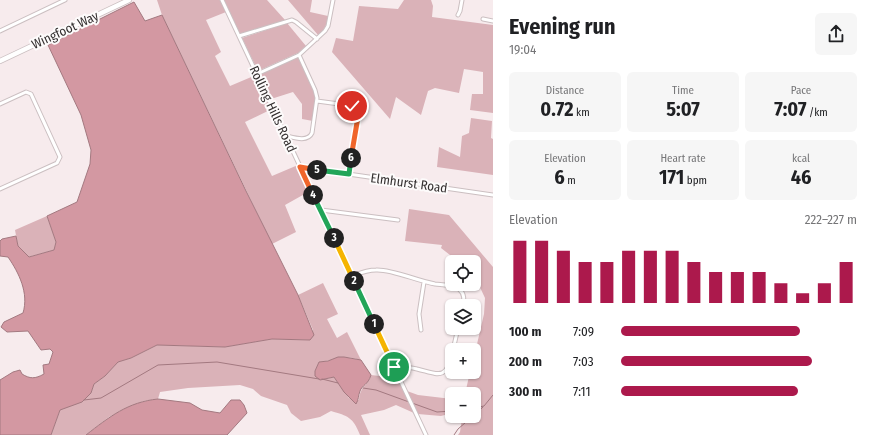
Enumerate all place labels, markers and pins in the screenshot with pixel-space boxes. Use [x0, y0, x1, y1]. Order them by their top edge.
pin [335, 89, 369, 123]
pin: 6 [341, 148, 361, 168]
pin: 5 [307, 160, 327, 180]
pin: 4 [303, 185, 323, 205]
pin: 3 [324, 228, 344, 248]
pin: 2 [344, 271, 364, 291]
pin: 1 [364, 314, 384, 334]
pin [377, 350, 411, 384]

